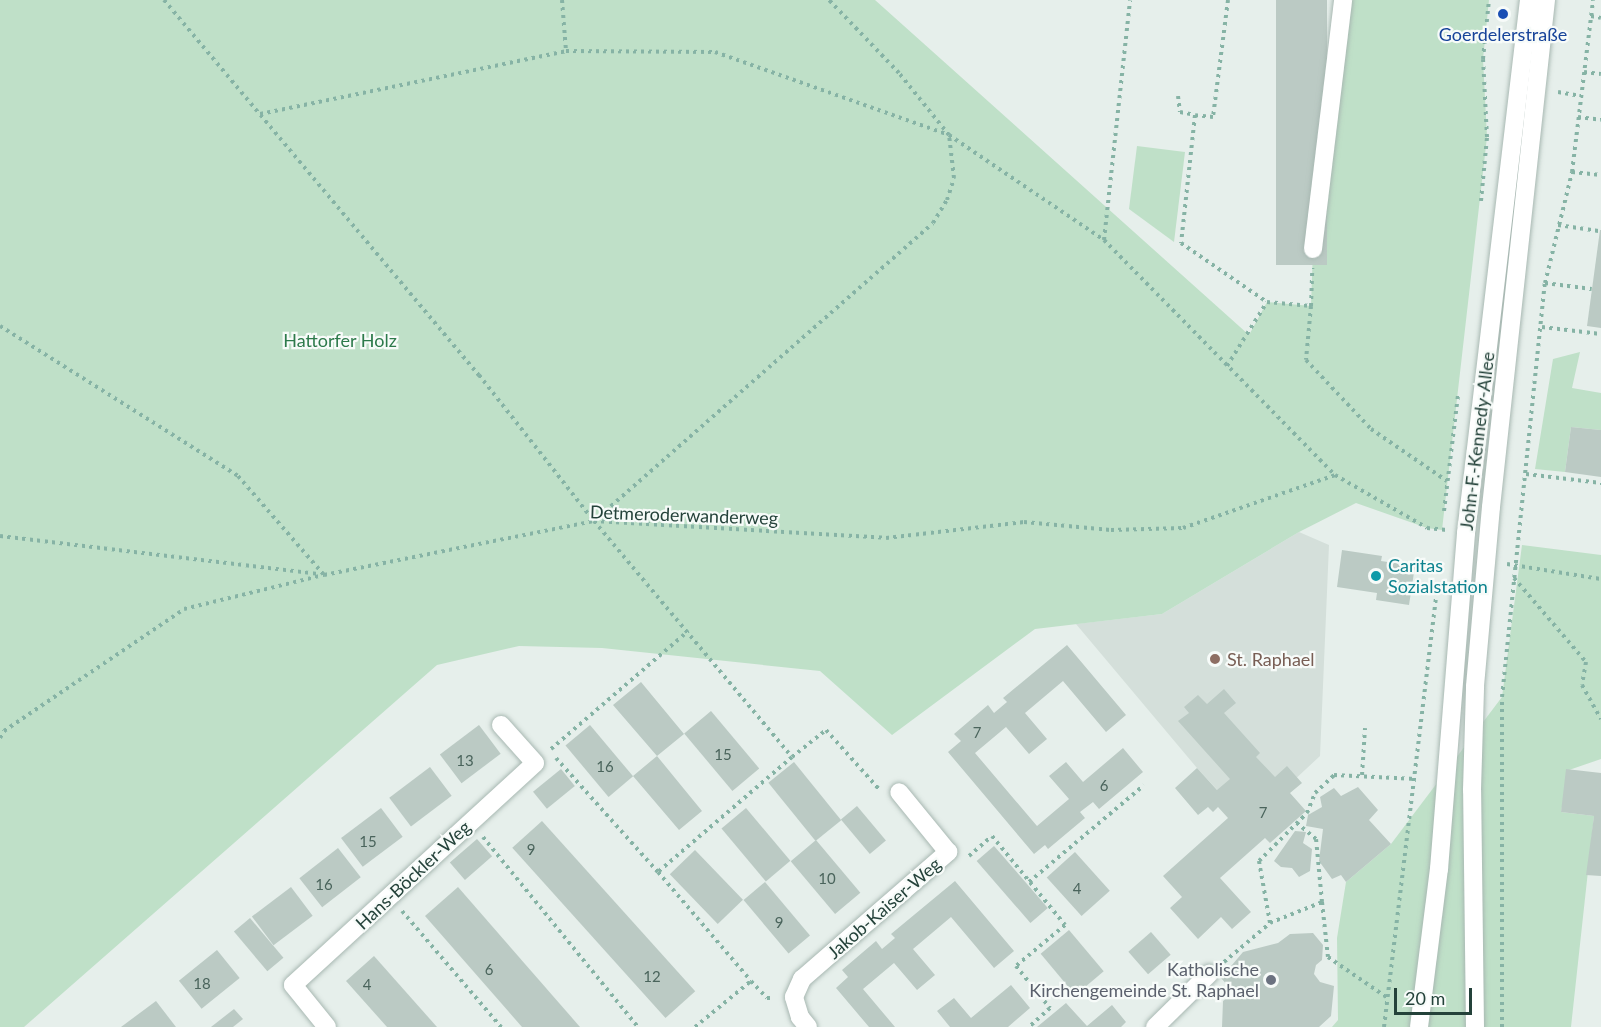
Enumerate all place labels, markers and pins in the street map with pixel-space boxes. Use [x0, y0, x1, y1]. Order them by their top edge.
marker: Goerdelerstraße [1496, 7, 1510, 21]
place label: Goerdelerstraße [1439, 23, 1567, 45]
place label: Caritas Sozialstation [1388, 555, 1488, 598]
marker: Caritas Sozialstation [1369, 569, 1383, 583]
place label: St. Raphael [1227, 648, 1315, 670]
marker: St. Raphael [1208, 652, 1222, 666]
place label: Katholische Kirchengemeinde St. Raphael [1029, 959, 1259, 1002]
marker: Katholische Kirchengemeinde St. Raphael [1264, 973, 1278, 987]

